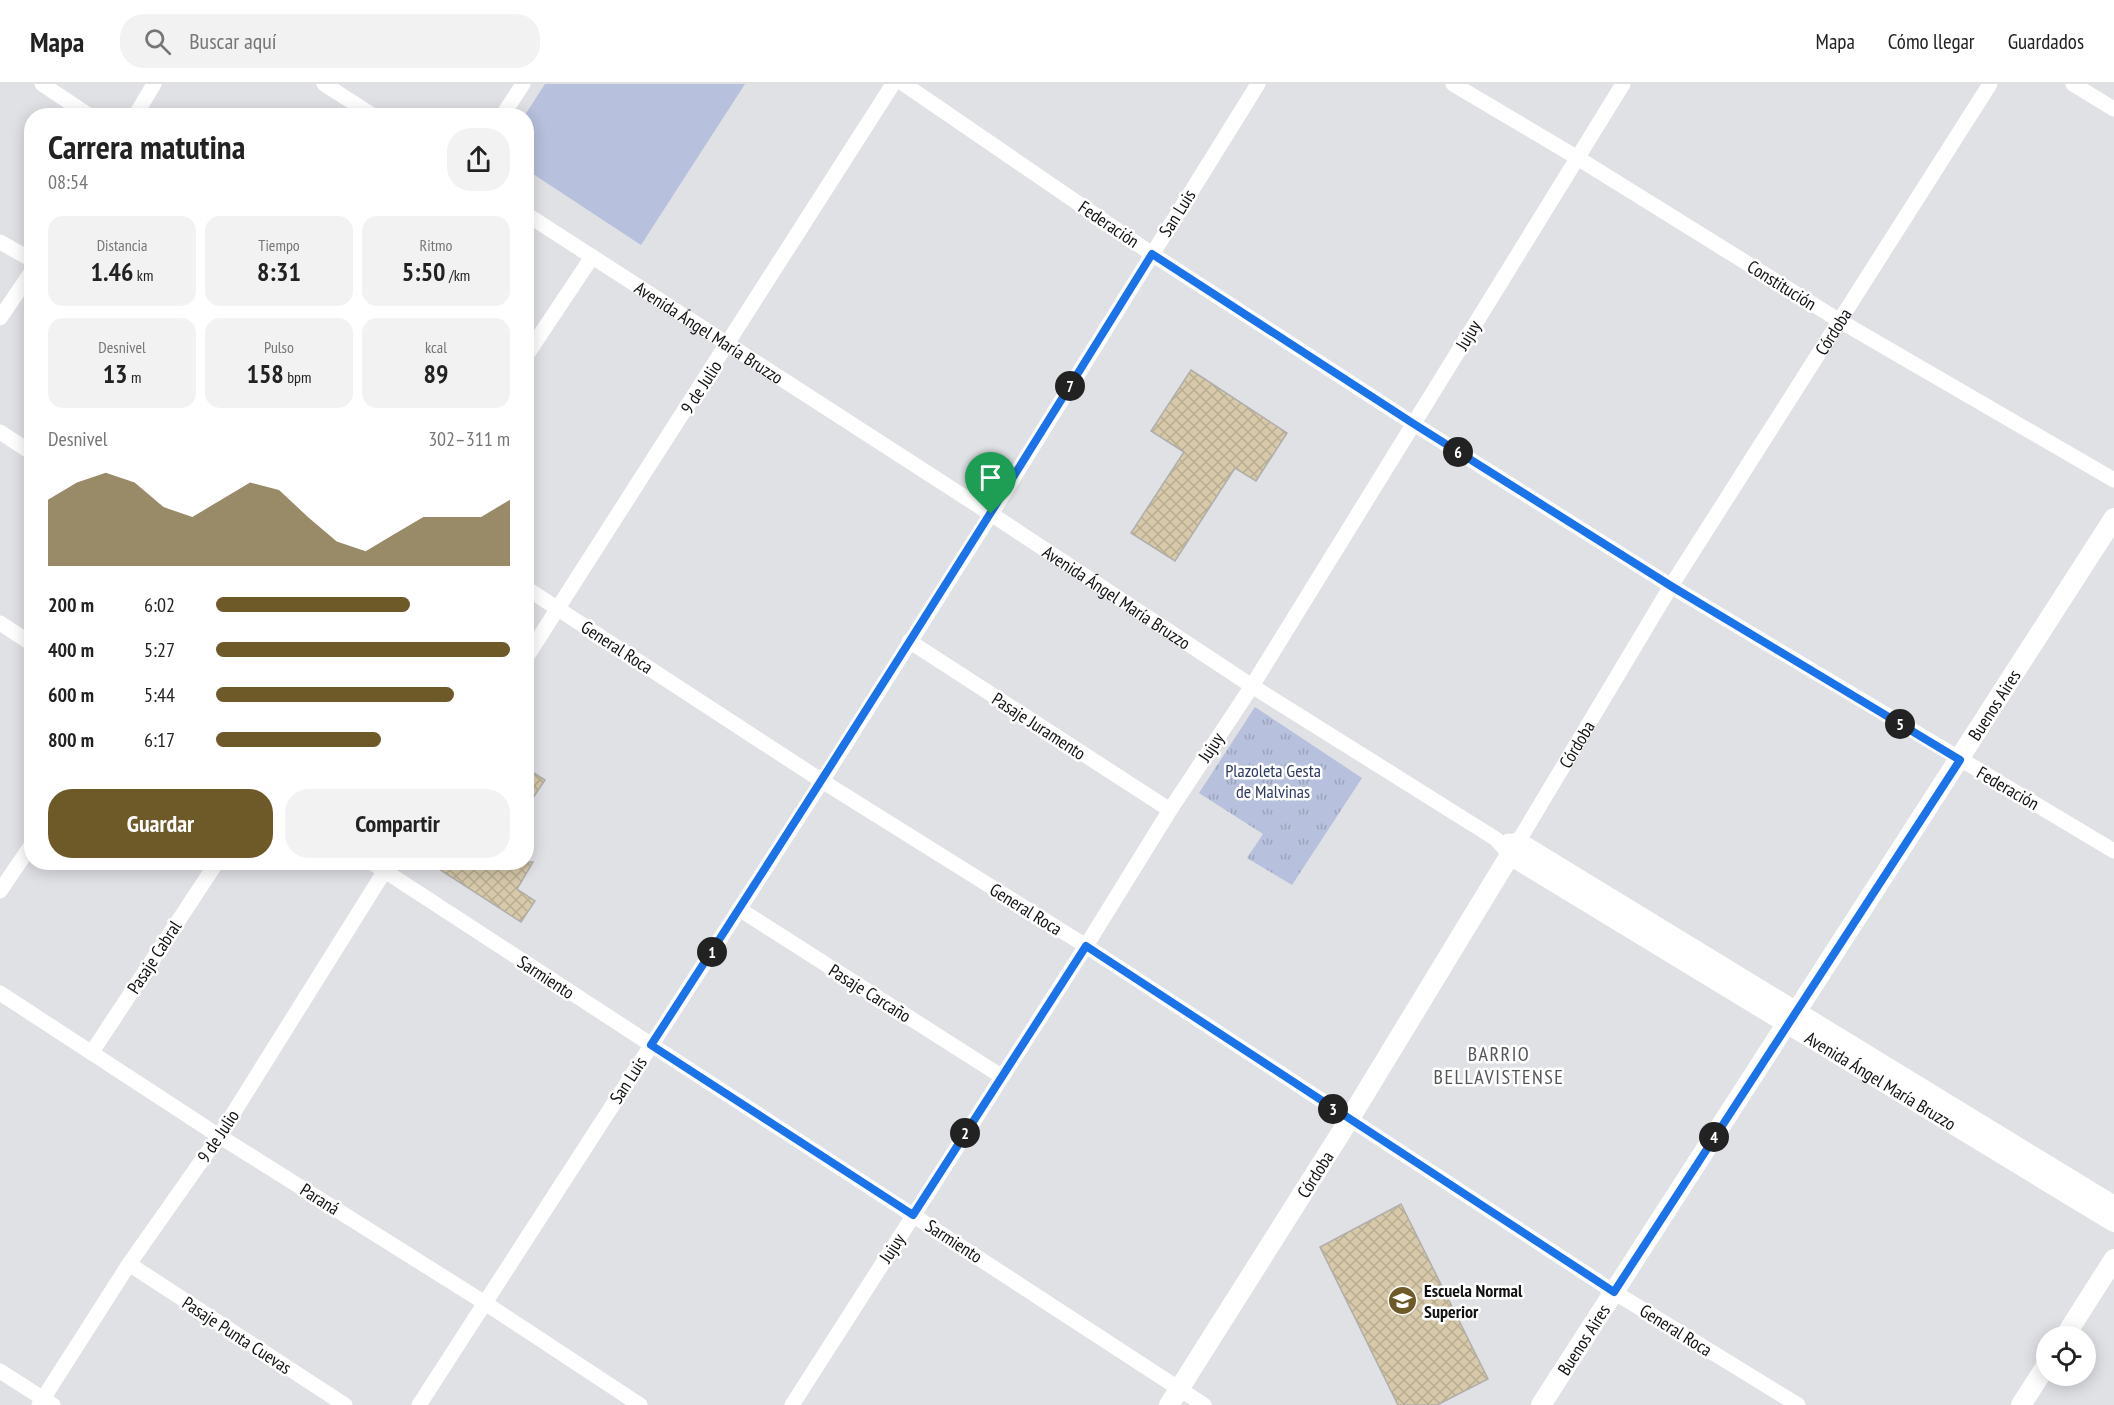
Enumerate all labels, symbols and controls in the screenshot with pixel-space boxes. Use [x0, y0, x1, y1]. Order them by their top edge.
search box [120, 14, 540, 68]
text: Mapa [30, 23, 84, 60]
icon: search [141, 25, 174, 58]
text: Buscar aquí [189, 27, 277, 55]
text: Mapa [1816, 28, 1855, 55]
text: Cómo llegar [1888, 28, 1975, 55]
text: Guardados [2008, 28, 2084, 55]
text: Carrera matutina [48, 125, 245, 168]
button: share [447, 128, 510, 191]
text: 08:54 [48, 169, 88, 195]
street label: San Luis [1154, 185, 1200, 241]
street label: Federación [1074, 195, 1144, 253]
text: Distancia [97, 235, 147, 255]
text: Tiempo [258, 235, 300, 255]
text: Ritmo [420, 235, 452, 255]
text: 1.46 [91, 255, 133, 288]
text: 8:31 [257, 255, 301, 288]
text: 5:50 [402, 255, 446, 288]
street label: Constitución [1743, 255, 1821, 315]
text: km [133, 265, 153, 285]
text: /km [446, 265, 470, 285]
street label: Avenida Ángel María Bruzzo [630, 276, 788, 389]
street label: Córdoba [1809, 304, 1856, 359]
street label: Jujuy [1450, 316, 1486, 355]
text: Desnivel [98, 337, 146, 357]
text: Pulso [264, 337, 294, 357]
text: kcal [425, 337, 447, 357]
street label: 9 de Julio [675, 356, 727, 418]
text: 13 [103, 357, 128, 390]
text: 158 [246, 357, 284, 390]
text: 89 [424, 357, 448, 390]
text: m [128, 367, 141, 387]
text: bpm [284, 367, 312, 387]
pin: 7 [1055, 371, 1085, 401]
text: 7 [1066, 376, 1074, 396]
text: Desnivel [48, 426, 107, 452]
text: 302–311 m [428, 426, 510, 452]
pin: 6 [1443, 437, 1473, 467]
text: 6 [1454, 442, 1462, 462]
pin [965, 452, 1016, 514]
icon: arrive [974, 461, 1007, 494]
street label: Avenida Ángel María Bruzzo [1038, 540, 1195, 654]
text: 200 m [48, 592, 94, 618]
text: 6:02 [144, 592, 175, 618]
street label: General Roca [577, 615, 657, 679]
text: 400 m [48, 637, 94, 663]
text: 5:27 [144, 637, 175, 663]
street label: Buenos Aires [1963, 665, 2025, 744]
text: 600 m [48, 682, 94, 708]
text: 5:44 [144, 682, 175, 708]
street label: Pasaje Juramento [988, 687, 1090, 765]
pin: 5 [1885, 709, 1915, 739]
text: 5 [1896, 714, 1904, 734]
street label: Córdoba [1553, 716, 1599, 772]
text: 800 m [48, 727, 94, 753]
text: 6:17 [144, 727, 175, 753]
street label: Jujuy [1192, 728, 1229, 767]
park label: Plazoleta Gesta de Malvinas [1225, 759, 1321, 803]
street label: Federación [1973, 761, 2043, 815]
button: Guardar [48, 789, 273, 858]
button: Compartir [285, 789, 510, 858]
street label: General Roca [986, 878, 1066, 940]
street label: Pasaje Cabral [122, 915, 187, 998]
pin: 1 [697, 937, 727, 967]
text: 1 [708, 942, 716, 962]
street label: Sarmiento [513, 950, 579, 1004]
street label: Pasaje Carcaño [825, 959, 916, 1027]
street label: Avenida Ángel María Bruzzo [1801, 1026, 1961, 1135]
district label: BARRIO BELLAVISTENSE [1434, 1041, 1564, 1090]
street label: San Luis [604, 1052, 652, 1108]
pin: 3 [1318, 1094, 1348, 1124]
text: 3 [1329, 1099, 1337, 1119]
street label: 9 de Julio [192, 1105, 244, 1167]
pin: 2 [950, 1118, 980, 1148]
pin: 4 [1699, 1122, 1729, 1152]
text: 2 [961, 1123, 969, 1143]
text: 4 [1710, 1127, 1718, 1147]
street label: Córdoba [1291, 1146, 1338, 1202]
street label: Paraná [296, 1178, 344, 1220]
street label: Sarmiento [921, 1214, 987, 1268]
street label: Jujuy [873, 1229, 910, 1268]
place label: Escuela Normal Superior [1424, 1279, 1523, 1323]
school or university icon: Escuela Normal Superior [1387, 1284, 1419, 1316]
street label: Pasaje Punta Cuevas [178, 1291, 296, 1379]
street label: General Roca [1636, 1299, 1716, 1361]
street label: Buenos Aires [1552, 1300, 1614, 1379]
map controls [2036, 1326, 2096, 1386]
button: locate [2036, 1326, 2096, 1386]

